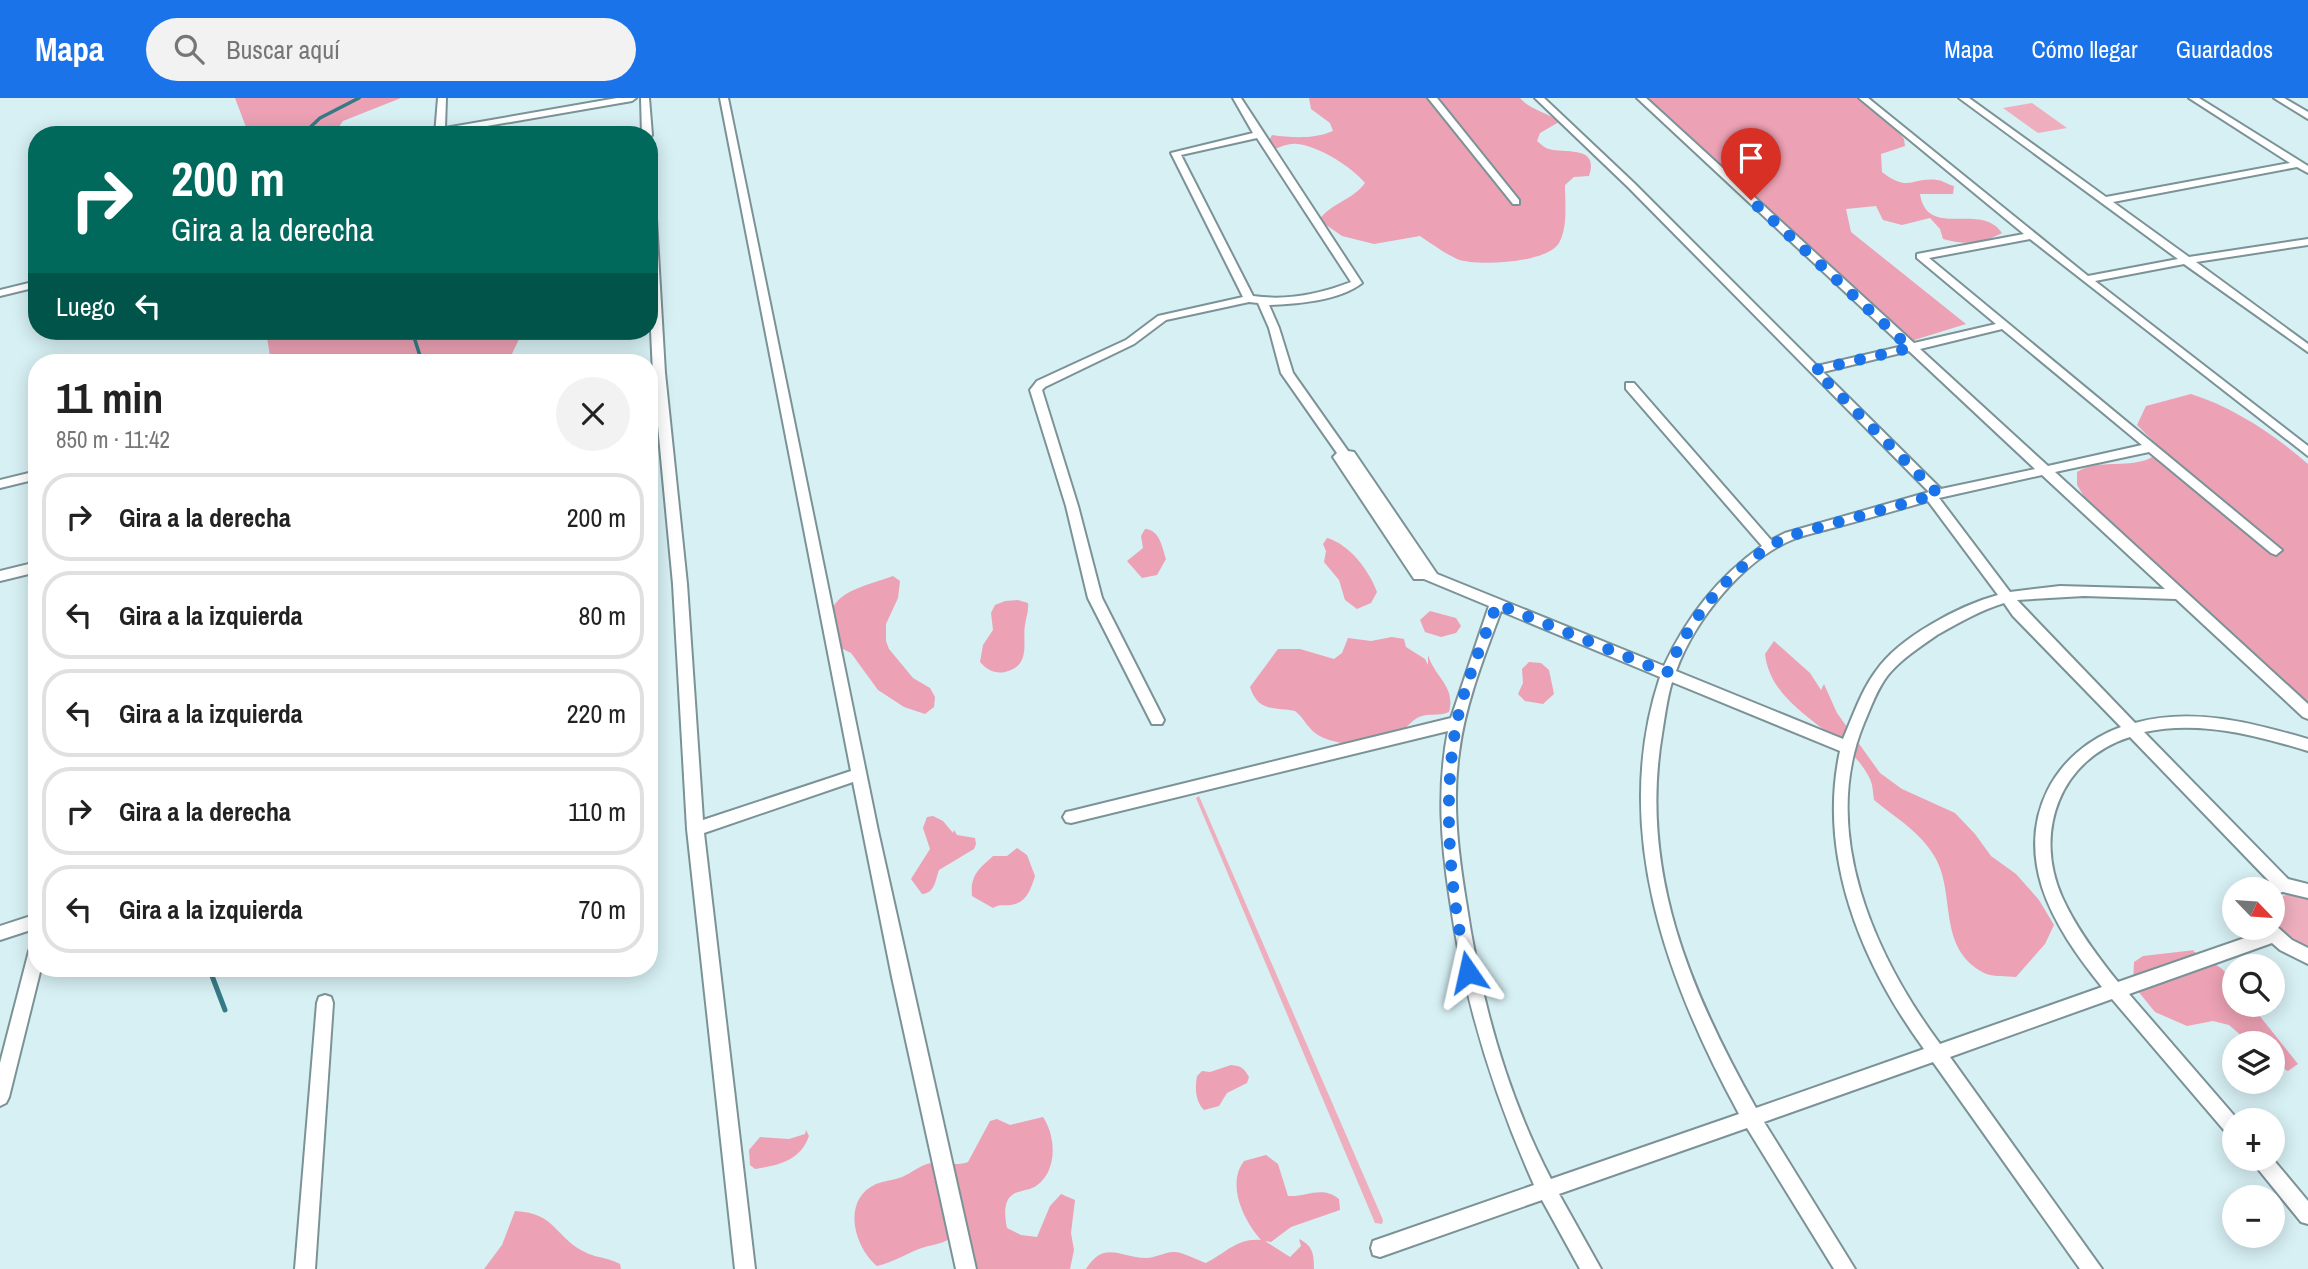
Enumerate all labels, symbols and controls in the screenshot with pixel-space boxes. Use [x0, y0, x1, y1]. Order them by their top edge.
search box [146, 18, 636, 81]
text: Mapa [35, 27, 104, 71]
icon: search [170, 30, 208, 68]
text: Buscar aquí [226, 32, 340, 67]
text: Mapa [1944, 33, 1994, 65]
text: Cómo llegar [2032, 33, 2138, 65]
text: Guardados [2176, 33, 2273, 65]
pin [1721, 128, 1781, 200]
icon: arrive [1732, 139, 1770, 177]
text: 200 m [171, 145, 285, 211]
icon: right [56, 154, 147, 245]
text: Gira a la derecha [171, 208, 374, 251]
icon: left [129, 287, 167, 325]
text: Luego [56, 289, 115, 324]
text: 11 min [56, 370, 163, 426]
button: close [556, 377, 630, 451]
text: 850 m · 11:42 [56, 424, 170, 455]
icon: right [60, 498, 98, 536]
text: Gira a la derecha [119, 500, 291, 535]
text: 200 m [567, 500, 626, 535]
icon: left [60, 596, 98, 634]
text: Gira a la izquierda [119, 598, 303, 633]
text: 80 m [579, 598, 626, 633]
icon: left [60, 694, 98, 732]
text: Gira a la izquierda [119, 696, 303, 731]
text: 220 m [567, 696, 626, 731]
icon: right [60, 792, 98, 830]
text: Gira a la derecha [119, 794, 291, 829]
text: 110 m [568, 794, 626, 829]
north arrow [2222, 877, 2286, 940]
map controls [2222, 877, 2285, 1248]
icon: left [60, 890, 98, 928]
text: Gira a la izquierda [119, 892, 303, 927]
text: 70 m [579, 892, 626, 927]
position arrow [1431, 935, 1505, 1009]
button: search [2222, 954, 2285, 1017]
button: layers [2222, 1031, 2285, 1094]
button: + [2222, 1108, 2285, 1171]
button: − [2222, 1185, 2285, 1248]

